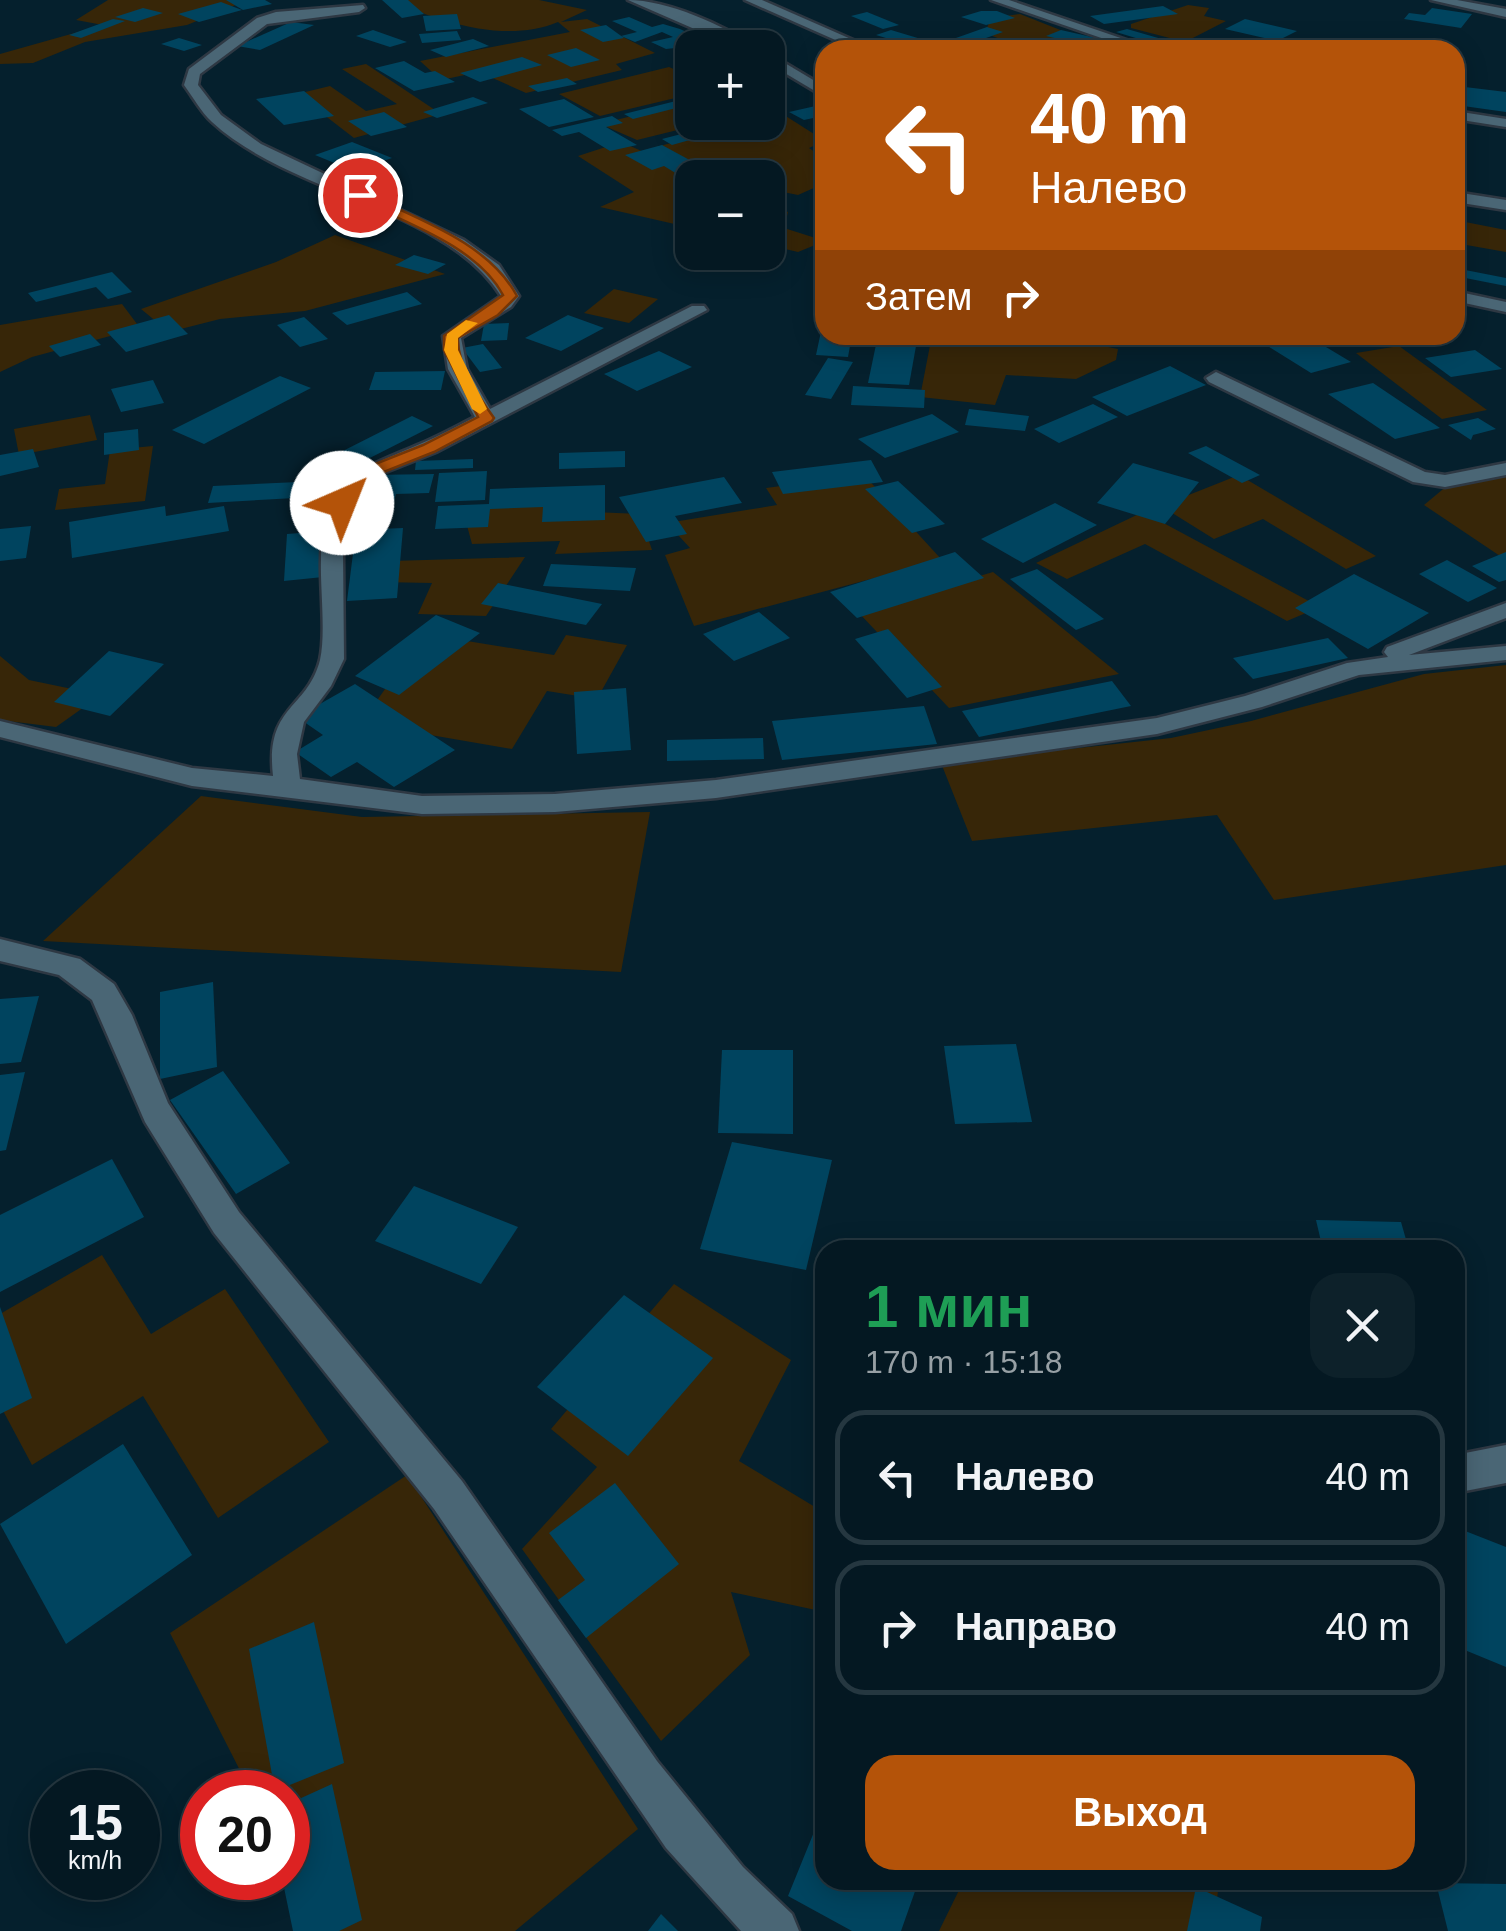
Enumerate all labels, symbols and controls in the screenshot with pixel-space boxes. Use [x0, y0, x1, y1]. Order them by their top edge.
map controls [675, 30, 785, 270]
button: + [675, 30, 785, 140]
icon: left [865, 80, 995, 210]
text: 40 m [1030, 80, 1190, 158]
pin [318, 153, 403, 238]
button: − [675, 160, 785, 270]
text: Налево [1030, 162, 1187, 213]
icon: arrive [333, 168, 388, 223]
icon: right [993, 270, 1048, 325]
text: Затем [865, 276, 973, 318]
position arrow [290, 451, 394, 555]
text: 1 мин [865, 1273, 1033, 1340]
button: close [1310, 1273, 1415, 1378]
text: 170 m · 15:18 [865, 1344, 1062, 1380]
icon: left [870, 1450, 925, 1505]
text: Налево [955, 1456, 1094, 1498]
text: 40 m [1326, 1456, 1410, 1498]
icon: right [870, 1600, 925, 1655]
text: Направо [955, 1606, 1117, 1648]
text: 40 m [1326, 1606, 1410, 1648]
button: Выход [865, 1755, 1415, 1870]
speed limit sign: 20 [180, 1770, 310, 1900]
text: 15 [67, 1795, 123, 1851]
text: km/h [68, 1846, 122, 1874]

